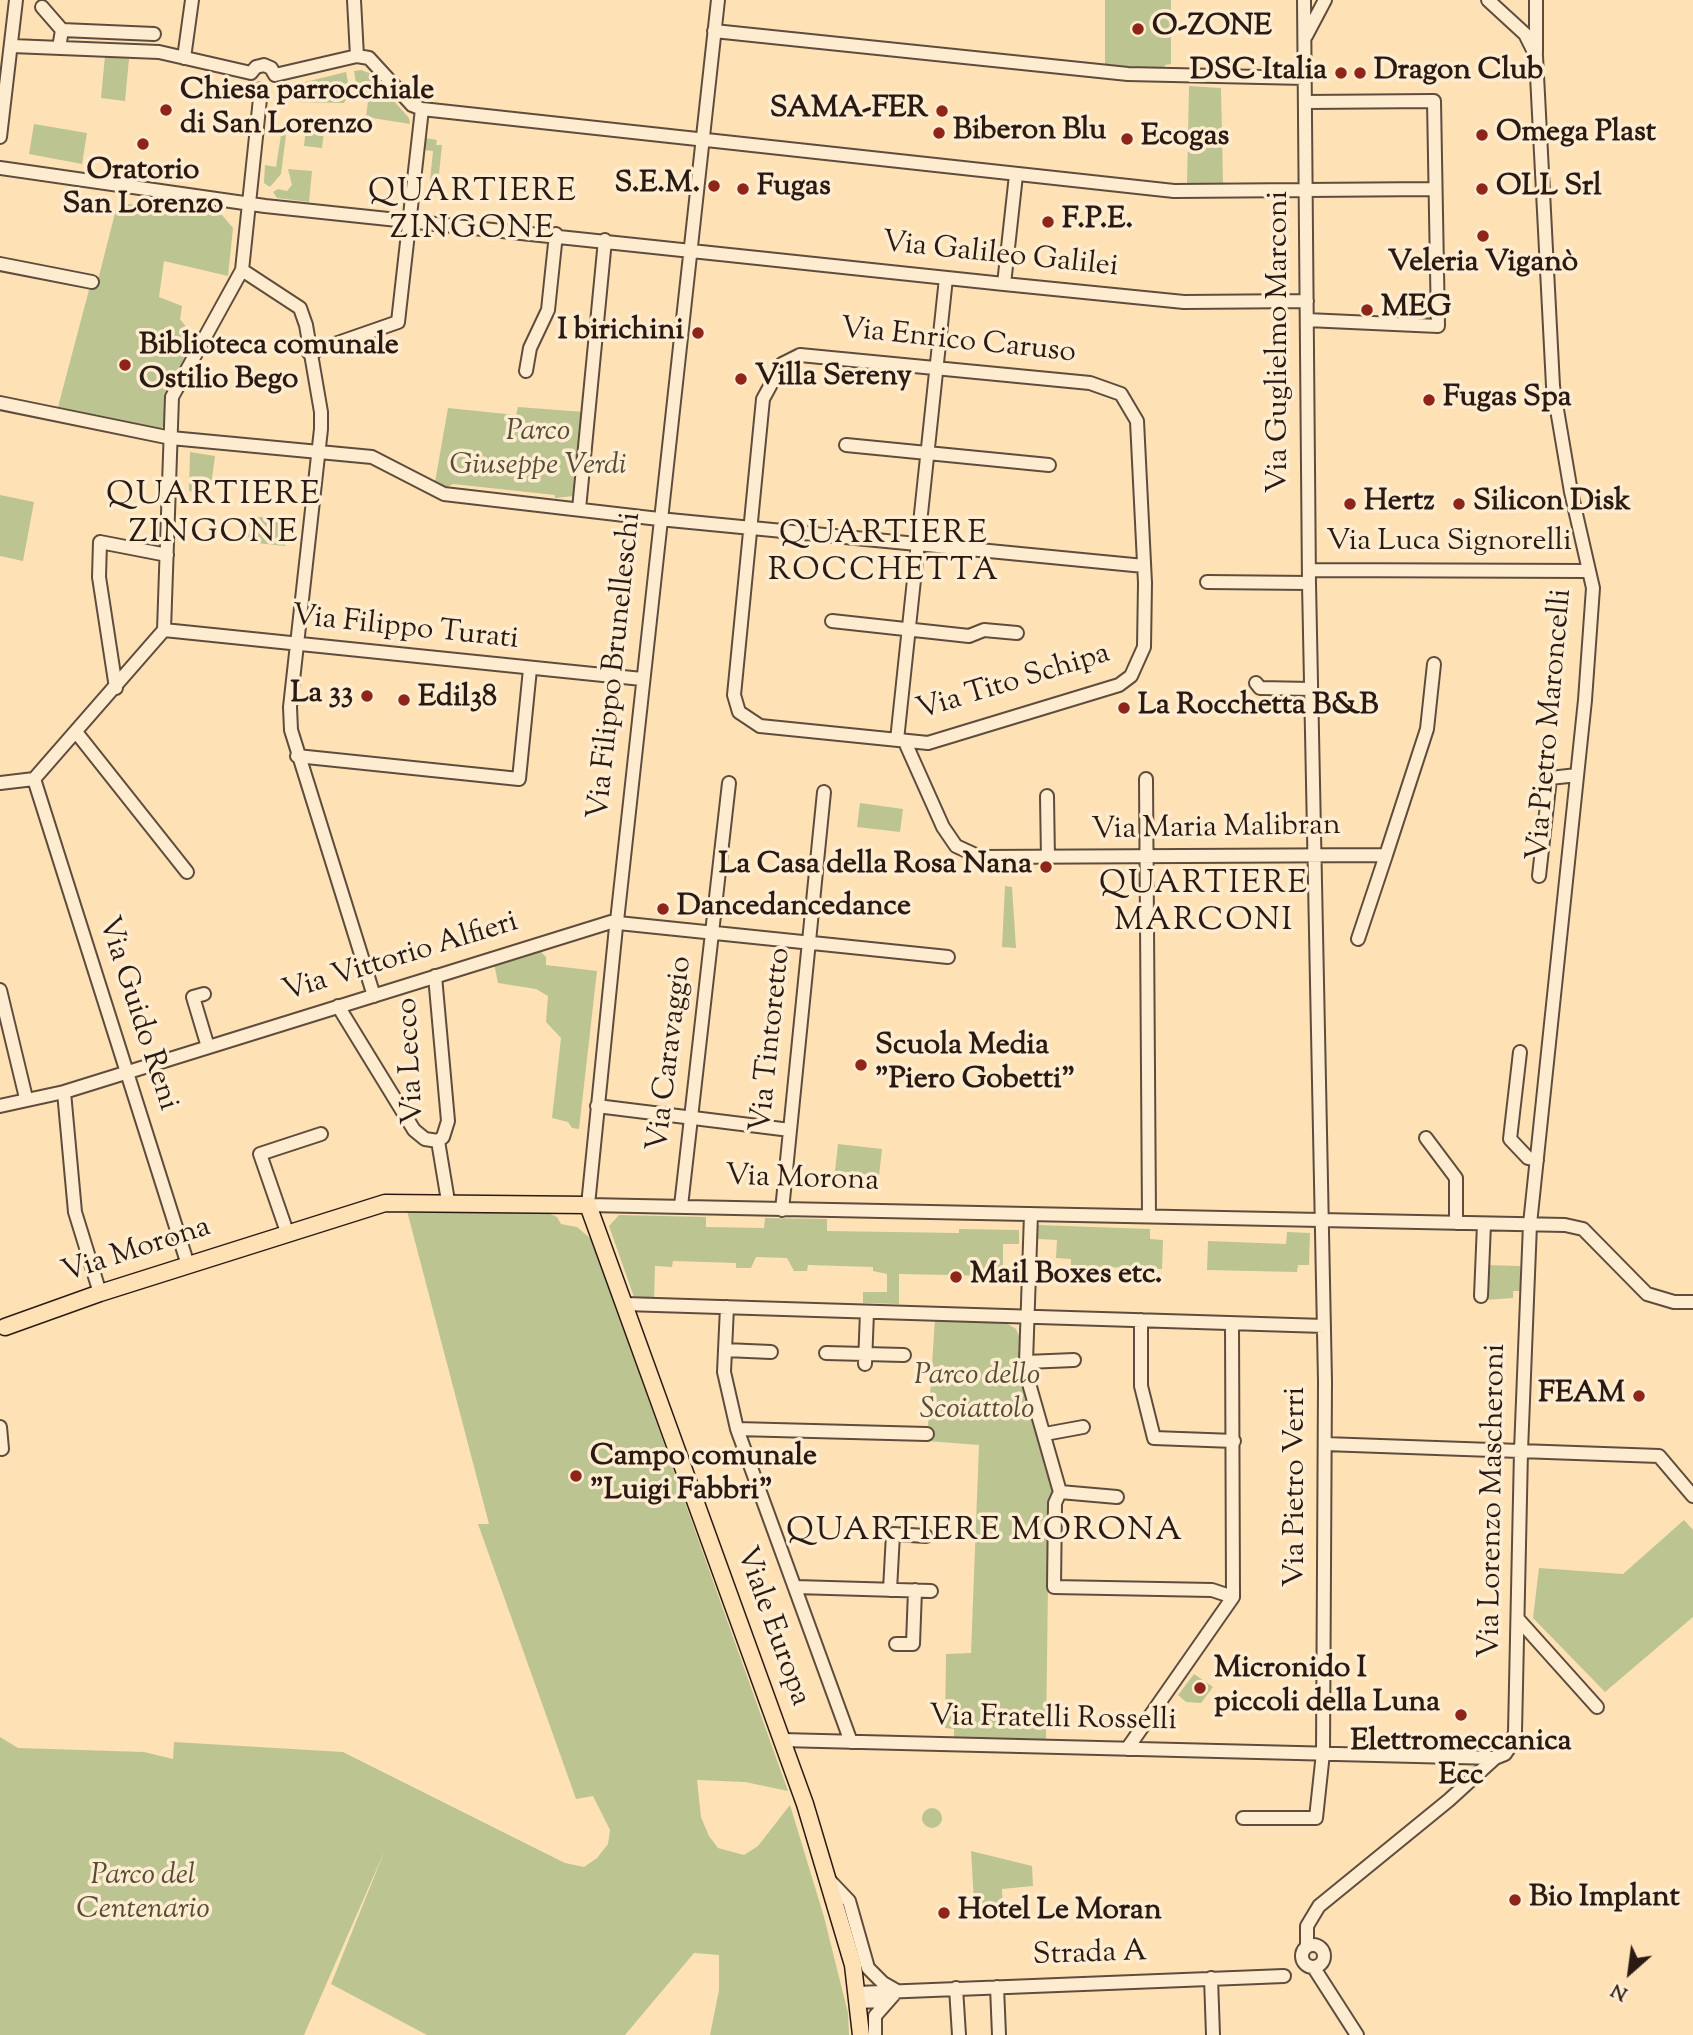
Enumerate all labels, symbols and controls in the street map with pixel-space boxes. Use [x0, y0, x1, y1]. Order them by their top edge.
place label: O-ZONE [1152, 11, 1272, 47]
marker: O-ZONE [1130, 21, 1146, 37]
place label: DSC Italia [1190, 55, 1327, 91]
place label: Dragon Club [1374, 55, 1543, 91]
marker: DSC Italia [1333, 65, 1349, 81]
marker: Dragon Club [1352, 65, 1368, 81]
place label: Chiesa parrocchiale di San Lorenzo [180, 75, 434, 146]
place label: SAMA-FER [770, 93, 928, 129]
marker: Chiesa parrocchiale di San Lorenzo [158, 102, 174, 118]
marker: SAMA-FER [934, 103, 950, 119]
place label: Biberon Blu [953, 115, 1106, 151]
place label: Omega Plast [1496, 117, 1656, 153]
place label: Ecogas [1141, 121, 1229, 157]
marker: Biberon Blu [931, 125, 947, 141]
marker: Omega Plast [1474, 127, 1490, 143]
marker: Ecogas [1119, 131, 1135, 147]
marker: Oratorio San Lorenzo [135, 136, 151, 152]
place label: Oratorio San Lorenzo [62, 155, 224, 226]
place label: S.E.M. [615, 168, 700, 204]
place label: Fugas [757, 171, 831, 207]
place label: OLL Srl [1496, 171, 1602, 207]
district label: QUARTIERE ZINGONE [369, 176, 577, 251]
marker: S.E.M. [706, 178, 722, 194]
marker: Fugas [735, 181, 751, 197]
marker: OLL Srl [1474, 181, 1490, 197]
street label: Via Guglielmo Marconi [1263, 191, 1299, 493]
place label: F.P.E. [1062, 204, 1133, 240]
marker: F.P.E. [1040, 214, 1056, 230]
street label: Via Galileo Galilei [880, 227, 1120, 287]
marker: Veleria Viganò [1475, 228, 1491, 244]
place label: Veleria Viganò [1388, 247, 1578, 283]
place label: MEG [1381, 292, 1451, 328]
marker: MEG [1359, 302, 1375, 318]
street label: Via Enrico Caruso [838, 313, 1078, 373]
place label: I birichini [558, 315, 684, 351]
marker: I birichini [690, 325, 706, 341]
place label: Biblioteca comunale Ostilio Bego [139, 330, 399, 400]
marker: Biblioteca comunale Ostilio Bego [117, 357, 133, 373]
place label: Villa Sereny [755, 361, 912, 397]
marker: Villa Sereny [733, 371, 749, 387]
place label: Fugas Spa [1443, 382, 1571, 418]
marker: Fugas Spa [1421, 392, 1437, 408]
park label: Parco Giuseppe Verdi [449, 416, 627, 486]
district label: QUARTIERE ZINGONE [107, 477, 321, 555]
place label: Hertz [1364, 486, 1435, 522]
place label: Silicon Disk [1473, 486, 1631, 522]
marker: Hertz [1342, 496, 1358, 512]
marker: Silicon Disk [1451, 496, 1467, 512]
street label: Via Filippo Brunelleschi [583, 511, 651, 821]
district label: QUARTIERE ROCCHETTA [769, 518, 999, 593]
street label: Via Luca Signorelli [1326, 526, 1572, 562]
street label: Via Pietro Maroncelli [1522, 587, 1582, 863]
street label: Via Filippo Turati [290, 600, 520, 660]
street label: Via Tito Schipa [913, 638, 1115, 730]
place label: La 33 [290, 678, 353, 714]
place label: Edil38 [418, 682, 497, 718]
marker: La 33 [359, 688, 375, 704]
place label: La Rocchetta B&B [1138, 690, 1378, 726]
marker: Edil38 [396, 692, 412, 708]
marker: La Rocchetta B&B [1116, 700, 1132, 716]
street label: Via Maria Malibran [1091, 810, 1341, 850]
place label: La Casa della Rosa Nana [718, 849, 1032, 885]
marker: La Casa della Rosa Nana [1038, 859, 1054, 875]
district label: QUARTIERE MARCONI [1100, 868, 1308, 943]
place label: Dancedancedance [677, 891, 911, 927]
marker: Dancedancedance [655, 901, 671, 917]
street label: Via Vittorio Alfieri [279, 906, 523, 1012]
street label: Via Guido Reni [88, 913, 184, 1115]
street label: Via Tintoretto [745, 946, 801, 1134]
street label: Via Caravaggio [642, 955, 702, 1153]
street label: Via Lecco [392, 997, 434, 1125]
place label: Scuola Media "Piero Gobetti" [875, 1030, 1075, 1100]
marker: Scuola Media "Piero Gobetti" [853, 1057, 869, 1073]
street label: Via Morona [724, 1160, 880, 1202]
street label: Via Morona [58, 1211, 216, 1293]
place label: Mail Boxes etc. [970, 1259, 1162, 1295]
marker: Mail Boxes etc. [948, 1269, 964, 1285]
street label: Via Lorenzo Mascheroni [1474, 1343, 1516, 1659]
park label: Parco dello Scoiattolo [914, 1360, 1040, 1430]
place label: FEAM [1538, 1378, 1625, 1414]
street label: Via Pietro Verri [1280, 1387, 1316, 1587]
marker: FEAM [1631, 1388, 1647, 1404]
place label: Campo comunale "Luigi Fabbri" [590, 1441, 817, 1512]
marker: Campo comunale "Luigi Fabbri" [568, 1468, 584, 1484]
district label: QUARTIERE MORONA [788, 1513, 1182, 1553]
street label: Viale Europa [726, 1543, 816, 1711]
place label: Micronido I piccoli della Luna [1214, 1653, 1440, 1724]
marker: Micronido I piccoli della Luna [1192, 1680, 1208, 1696]
street label: Via Fratelli Rosselli [929, 1701, 1177, 1741]
marker: Elettromeccanica Ecc [1453, 1707, 1469, 1723]
place label: Elettromeccanica Ecc [1350, 1726, 1572, 1796]
park label: Parco del Centenario [76, 1860, 210, 1930]
place label: Bio Implant [1529, 1882, 1680, 1918]
marker: Bio Implant [1507, 1892, 1523, 1908]
place label: Hotel Le Moran [958, 1895, 1162, 1931]
marker: Hotel Le Moran [936, 1905, 952, 1921]
street label: Strada A [1032, 1936, 1148, 1976]
north arrow [1595, 1937, 1665, 2007]
text: N [1607, 1976, 1633, 2006]

